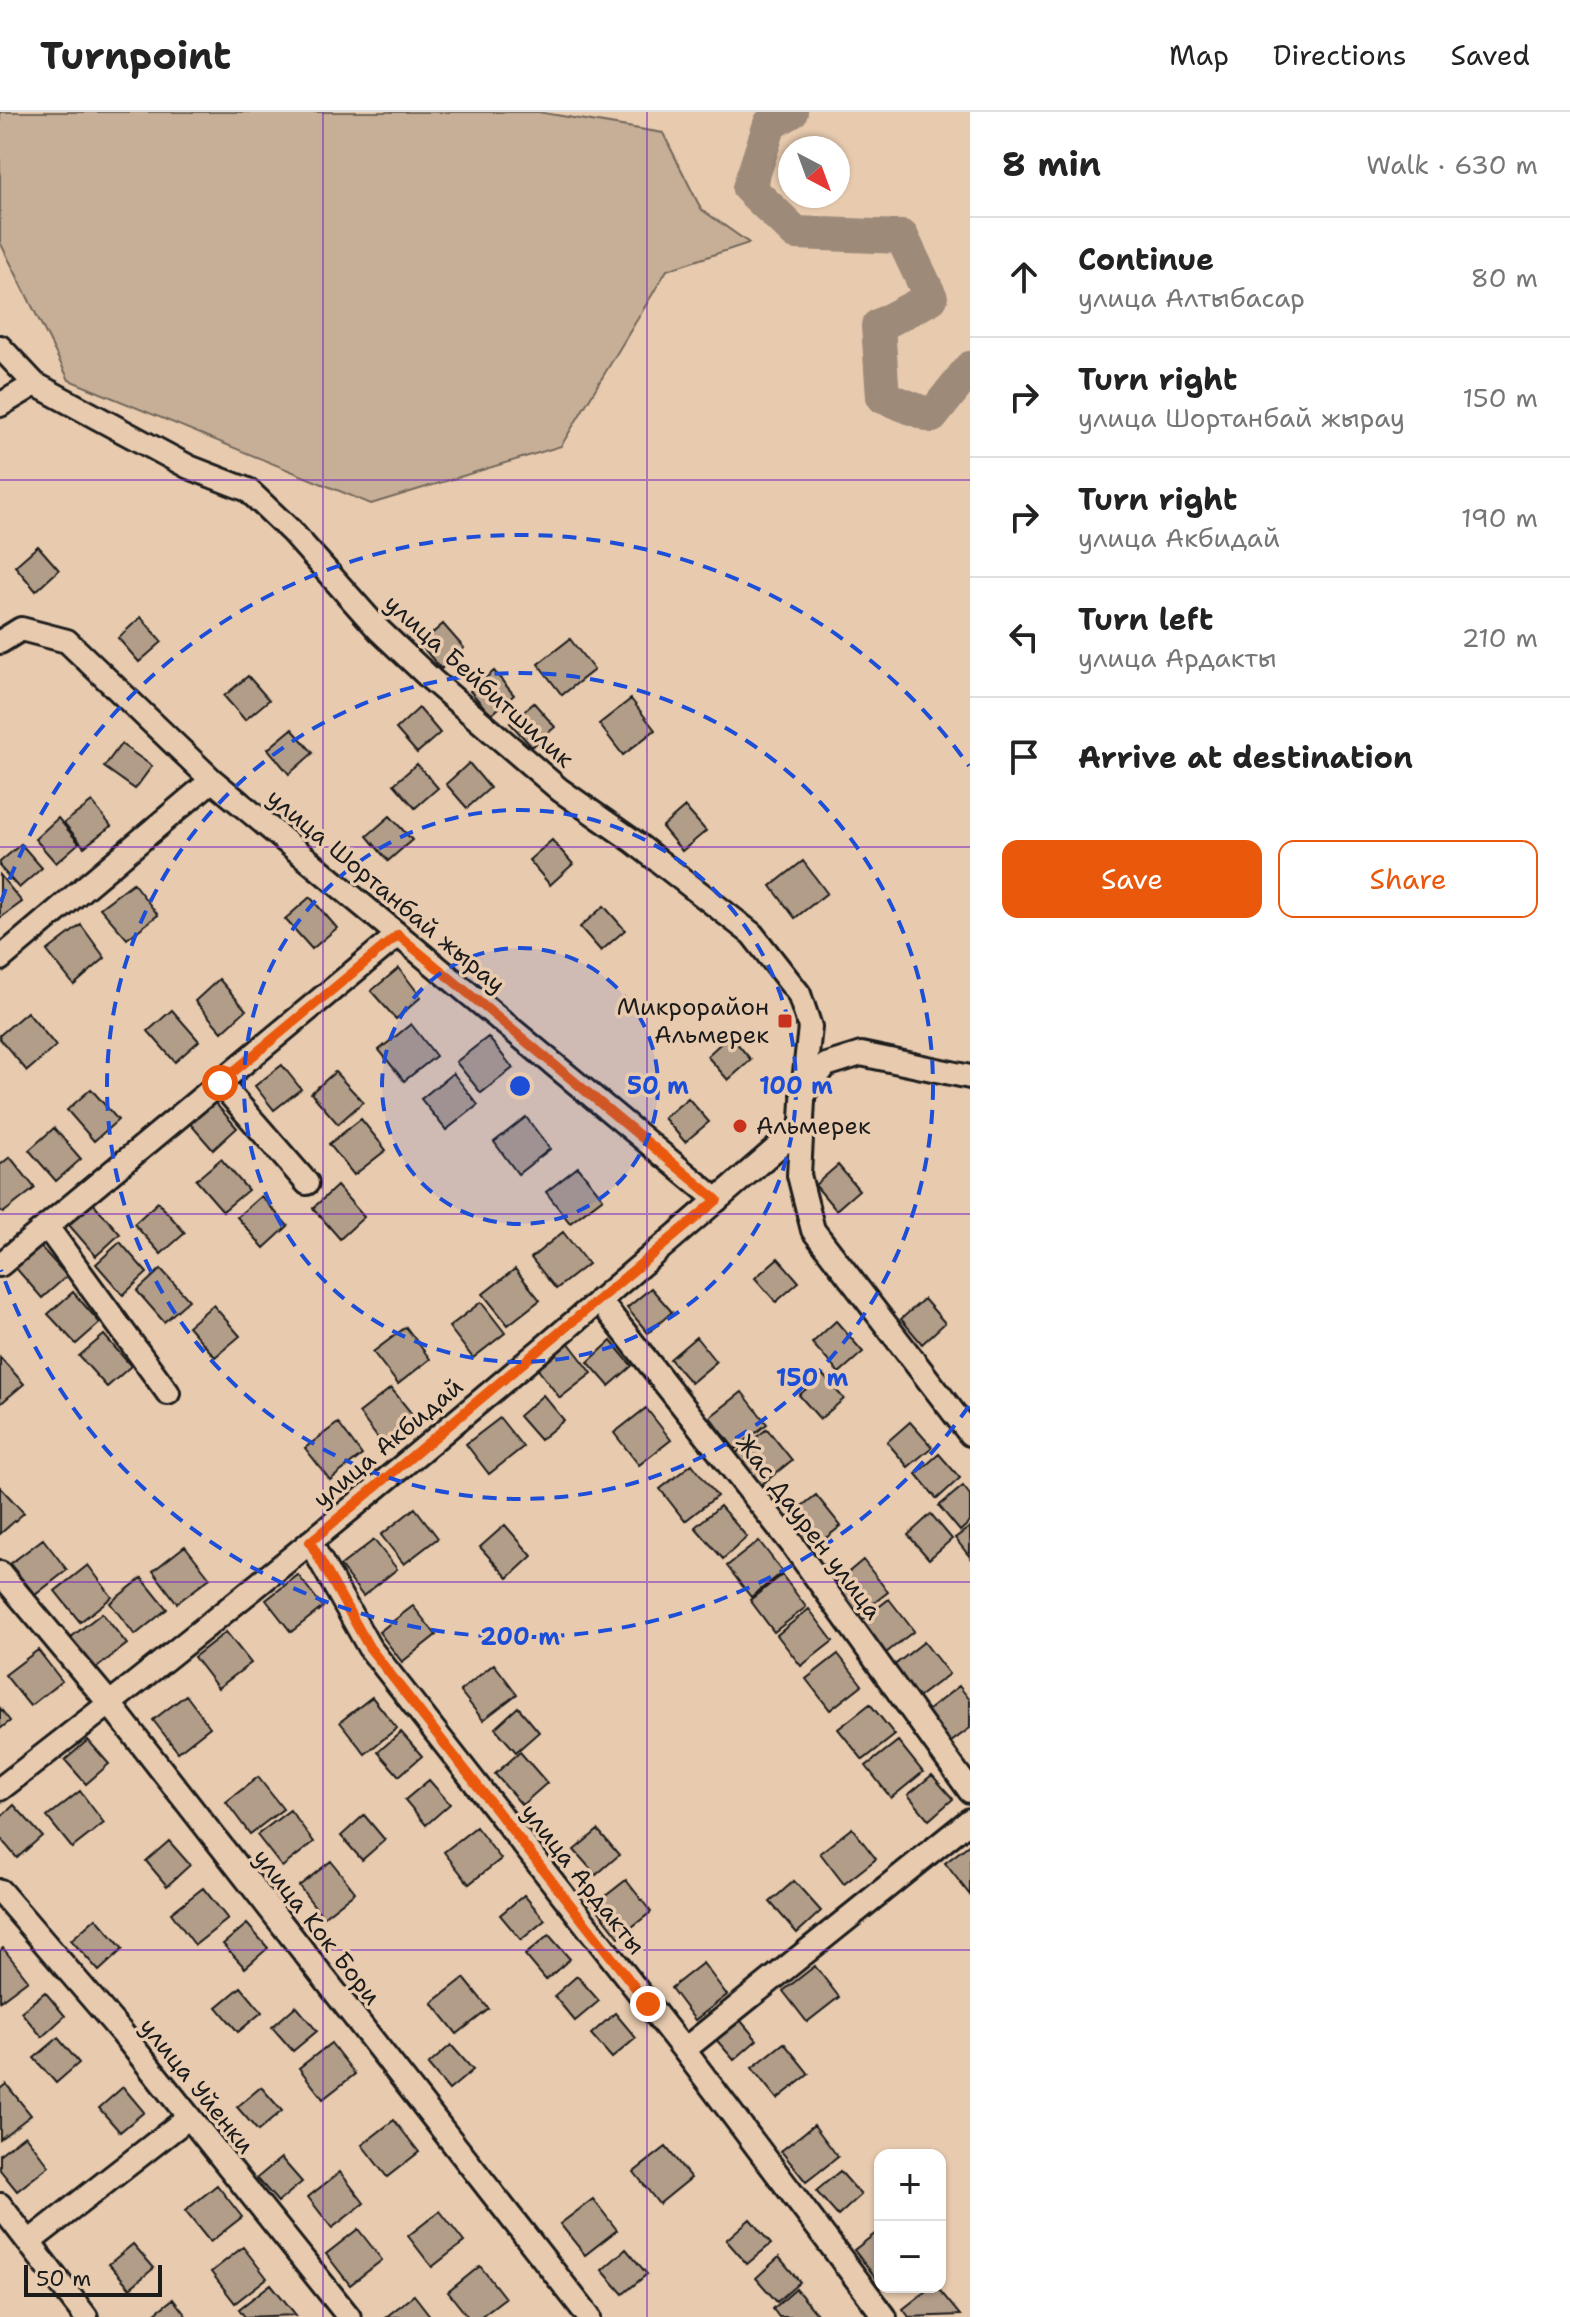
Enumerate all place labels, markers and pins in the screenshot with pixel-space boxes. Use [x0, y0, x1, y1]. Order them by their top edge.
place label: Микрорайон Альмерек [617, 991, 769, 1051]
marker: Микрорайон Альмерек [776, 1012, 794, 1030]
centre of rings [506, 1072, 534, 1100]
place label: Альмерек [756, 1110, 871, 1142]
marker: Альмерек [731, 1117, 749, 1135]

